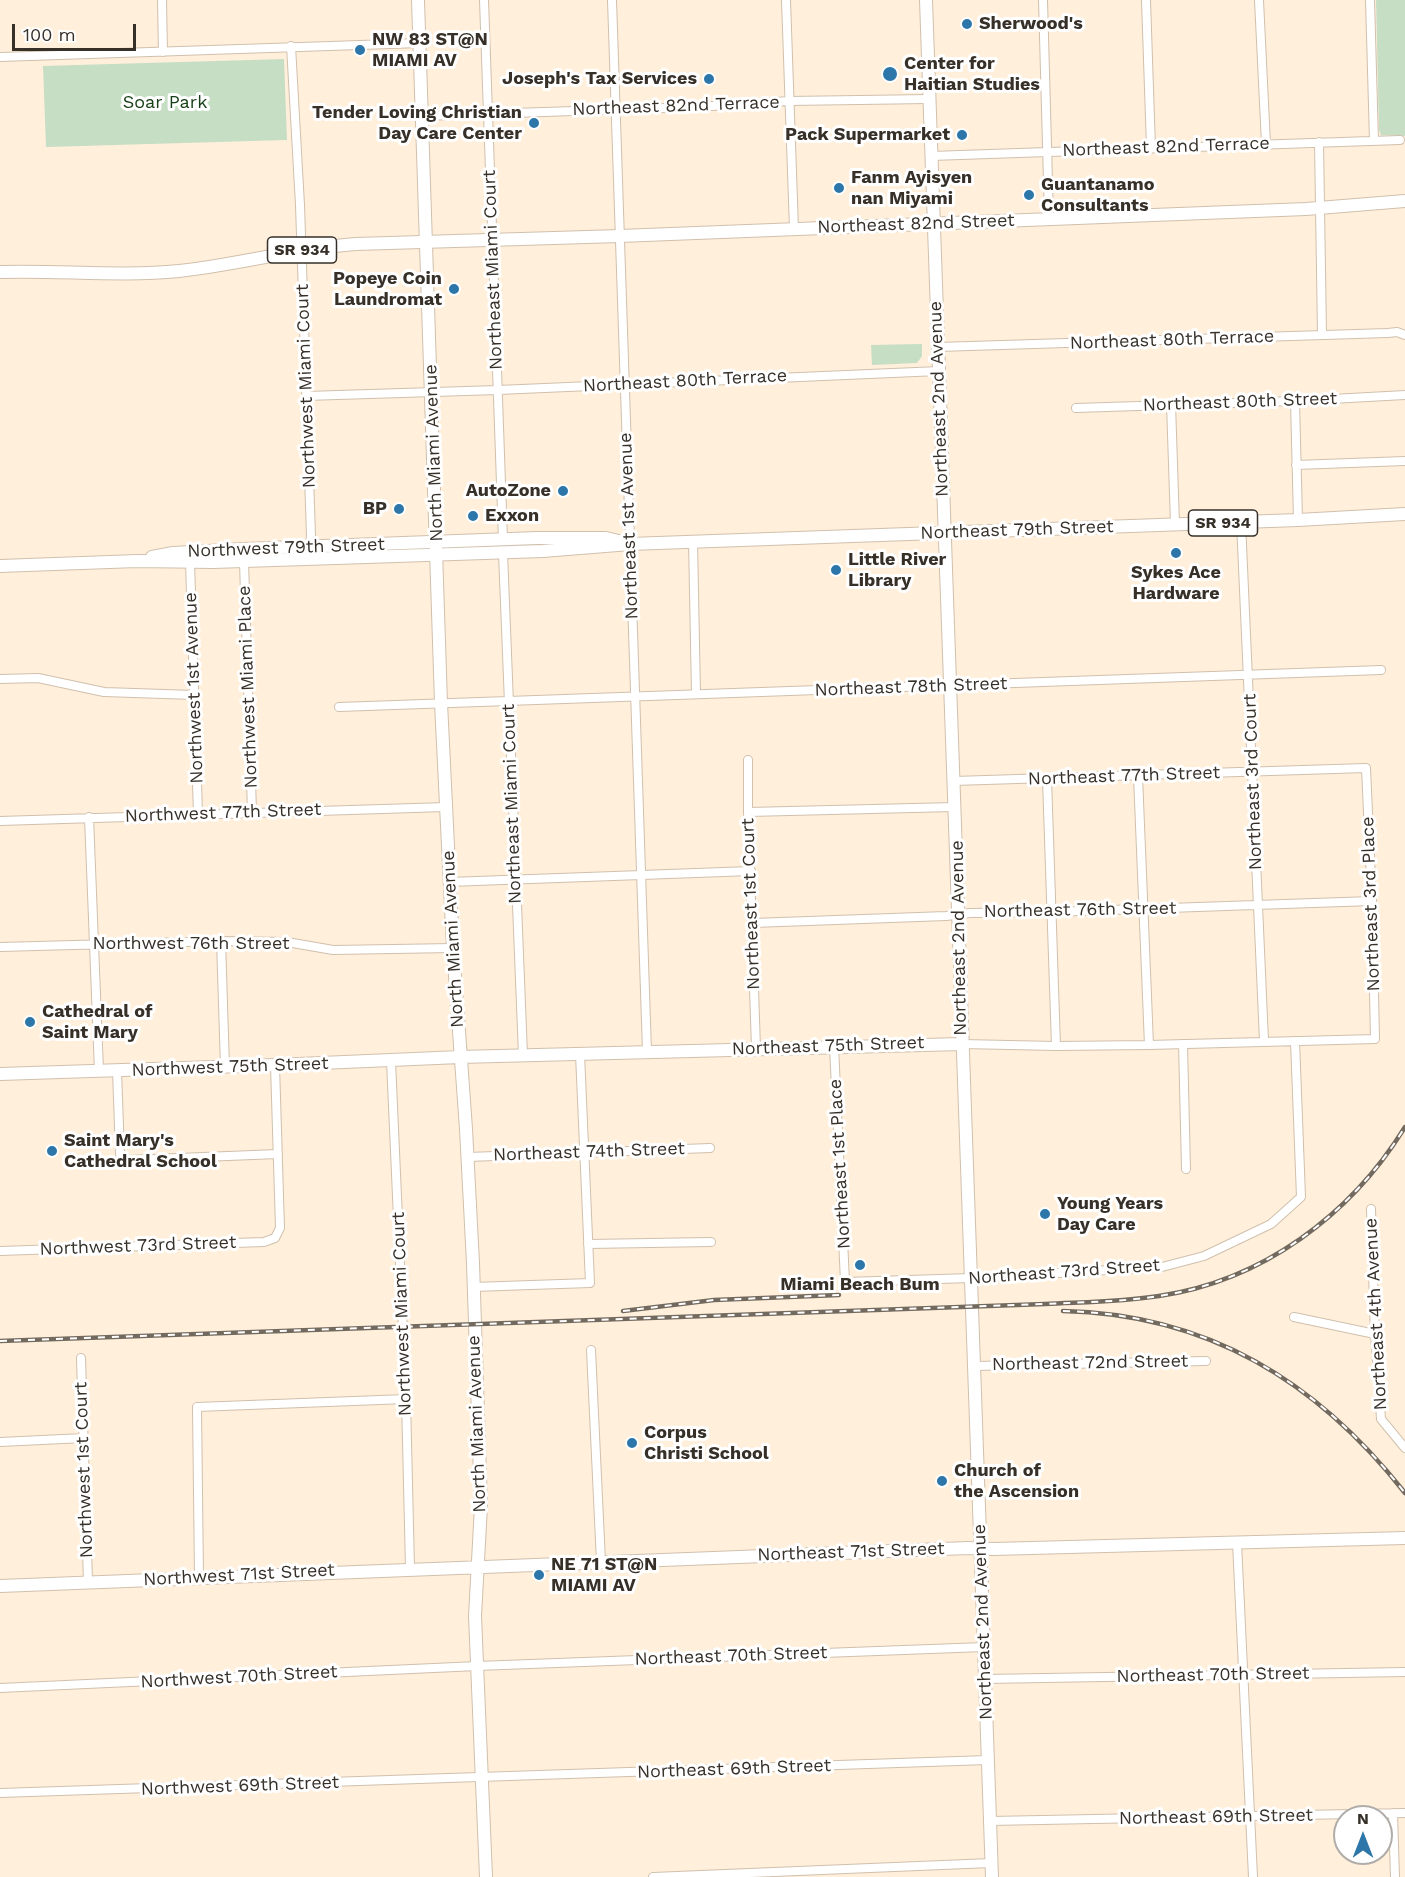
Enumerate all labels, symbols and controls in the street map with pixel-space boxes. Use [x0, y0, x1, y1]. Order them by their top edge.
scale bar [15, 12, 140, 50]
place label: Sherwood's [979, 13, 1083, 35]
marker: Sherwood's [960, 17, 974, 31]
text: 100 m [23, 24, 76, 45]
place label: NW 83 ST@N MIAMI AV [372, 29, 488, 72]
marker: NW 83 ST@N MIAMI AV [353, 43, 367, 57]
place label: Center for Haitian Studies [904, 53, 1040, 96]
marker: Center for Haitian Studies [881, 65, 899, 83]
place label: Joseph's Tax Services [502, 68, 697, 90]
marker: Joseph's Tax Services [702, 72, 716, 86]
park label: Soar Park [123, 92, 207, 114]
street label: Northeast 82nd Terrace [572, 92, 780, 120]
place label: Tender Loving Christian Day Care Center [312, 102, 522, 144]
marker: Tender Loving Christian Day Care Center [527, 116, 541, 130]
place label: Pack Supermarket [785, 124, 950, 146]
marker: Pack Supermarket [955, 128, 969, 142]
street label: Northeast 82nd Terrace [1062, 133, 1270, 161]
place label: Fanm Ayisyen nan Miyami [851, 167, 972, 210]
street label: Northeast Miami Court [479, 170, 507, 370]
place label: Guantanamo Consultants [1041, 174, 1154, 216]
marker: Fanm Ayisyen nan Miyami [832, 181, 846, 195]
marker: Guantanamo Consultants [1022, 188, 1036, 202]
street label: Northeast 82nd Street [817, 210, 1015, 238]
road number: SR 934 [268, 237, 336, 263]
place label: Popeye Coin Laundromat [333, 268, 442, 310]
marker: Popeye Coin Laundromat [447, 282, 461, 296]
street label: Northwest Miami Court [292, 283, 320, 489]
street label: Northeast 2nd Avenue [925, 301, 953, 497]
street label: Northeast 80th Terrace [1069, 326, 1275, 354]
street label: North Miami Avenue [420, 364, 448, 542]
street label: Northeast 80th Terrace [582, 365, 788, 397]
street label: Northeast 80th Street [1142, 388, 1338, 416]
street label: Northeast 1st Avenue [615, 432, 643, 620]
place label: AutoZone [466, 480, 551, 502]
marker: AutoZone [556, 484, 570, 498]
place label: BP [363, 498, 387, 520]
marker: BP [392, 502, 406, 516]
place label: Exxon [485, 505, 539, 527]
marker: Exxon [466, 509, 480, 523]
road number: SR 934 [1188, 510, 1258, 536]
street label: Northeast 79th Street [920, 516, 1114, 544]
street label: Northwest 79th Street [187, 534, 385, 562]
marker: Sykes Ace Hardware [1169, 546, 1183, 560]
place label: Little River Library [848, 549, 946, 592]
place label: Sykes Ace Hardware [1131, 562, 1221, 604]
marker: Little River Library [829, 563, 843, 577]
street label: Northwest Miami Place [234, 585, 262, 789]
street label: Northwest 1st Avenue [180, 592, 208, 784]
street label: Northeast 78th Street [814, 673, 1008, 701]
street label: Northeast 3rd Court [1239, 693, 1267, 871]
street label: Northeast Miami Court [498, 704, 526, 904]
street label: Northeast 77th Street [1028, 762, 1220, 790]
street label: Northwest 77th Street [124, 799, 322, 827]
street label: Northeast 3rd Place [1357, 816, 1385, 992]
street label: Northeast 1st Court [737, 818, 765, 990]
street label: Northeast 2nd Avenue [946, 840, 972, 1036]
street label: North Miami Avenue [438, 850, 468, 1028]
street label: Northeast 76th Street [983, 898, 1177, 922]
street label: Northwest 76th Street [92, 933, 290, 955]
place label: Cathedral of Saint Mary [42, 1001, 153, 1044]
marker: Cathedral of Saint Mary [23, 1015, 37, 1029]
street label: Northeast 75th Street [731, 1032, 925, 1060]
street label: Northwest 75th Street [131, 1053, 329, 1081]
street label: Northeast 1st Place [825, 1078, 855, 1250]
place label: Saint Mary's Cathedral School [64, 1130, 217, 1172]
street label: Northeast 74th Street [493, 1138, 685, 1166]
marker: Saint Mary's Cathedral School [45, 1144, 59, 1158]
place label: Young Years Day Care [1057, 1193, 1163, 1236]
marker: Young Years Day Care [1038, 1207, 1052, 1221]
street label: Northwest Miami Court [388, 1211, 416, 1417]
street label: Northeast 4th Avenue [1360, 1217, 1392, 1411]
street label: Northwest 73rd Street [39, 1232, 237, 1260]
street label: Northeast 73rd Street [967, 1255, 1161, 1289]
marker: Miami Beach Bum [853, 1258, 867, 1272]
place label: Miami Beach Bum [780, 1274, 940, 1296]
street label: North Miami Avenue [463, 1335, 491, 1513]
street label: Northeast 72nd Street [992, 1350, 1188, 1376]
street label: Northwest 1st Court [70, 1382, 98, 1558]
place label: Corpus Christi School [644, 1422, 769, 1464]
marker: Corpus Christi School [625, 1436, 639, 1450]
place label: Church of the Ascension [954, 1460, 1079, 1502]
marker: Church of the Ascension [935, 1474, 949, 1488]
street label: Northeast 2nd Avenue [969, 1524, 997, 1720]
street label: Northeast 71st Street [757, 1538, 945, 1566]
place label: NE 71 ST@N MIAMI AV [551, 1554, 657, 1596]
street label: Northwest 71st Street [143, 1559, 335, 1591]
marker: NE 71 ST@N MIAMI AV [532, 1568, 546, 1582]
street label: Northeast 70th Street [634, 1642, 828, 1670]
street label: Northwest 70th Street [140, 1661, 338, 1693]
street label: Northeast 70th Street [1116, 1663, 1310, 1687]
street label: Northeast 69th Street [637, 1755, 831, 1783]
street label: Northwest 69th Street [140, 1772, 340, 1800]
street label: Northeast 69th Street [1119, 1805, 1313, 1829]
north arrow [1333, 1805, 1393, 1865]
text: N [1357, 1809, 1369, 1828]

